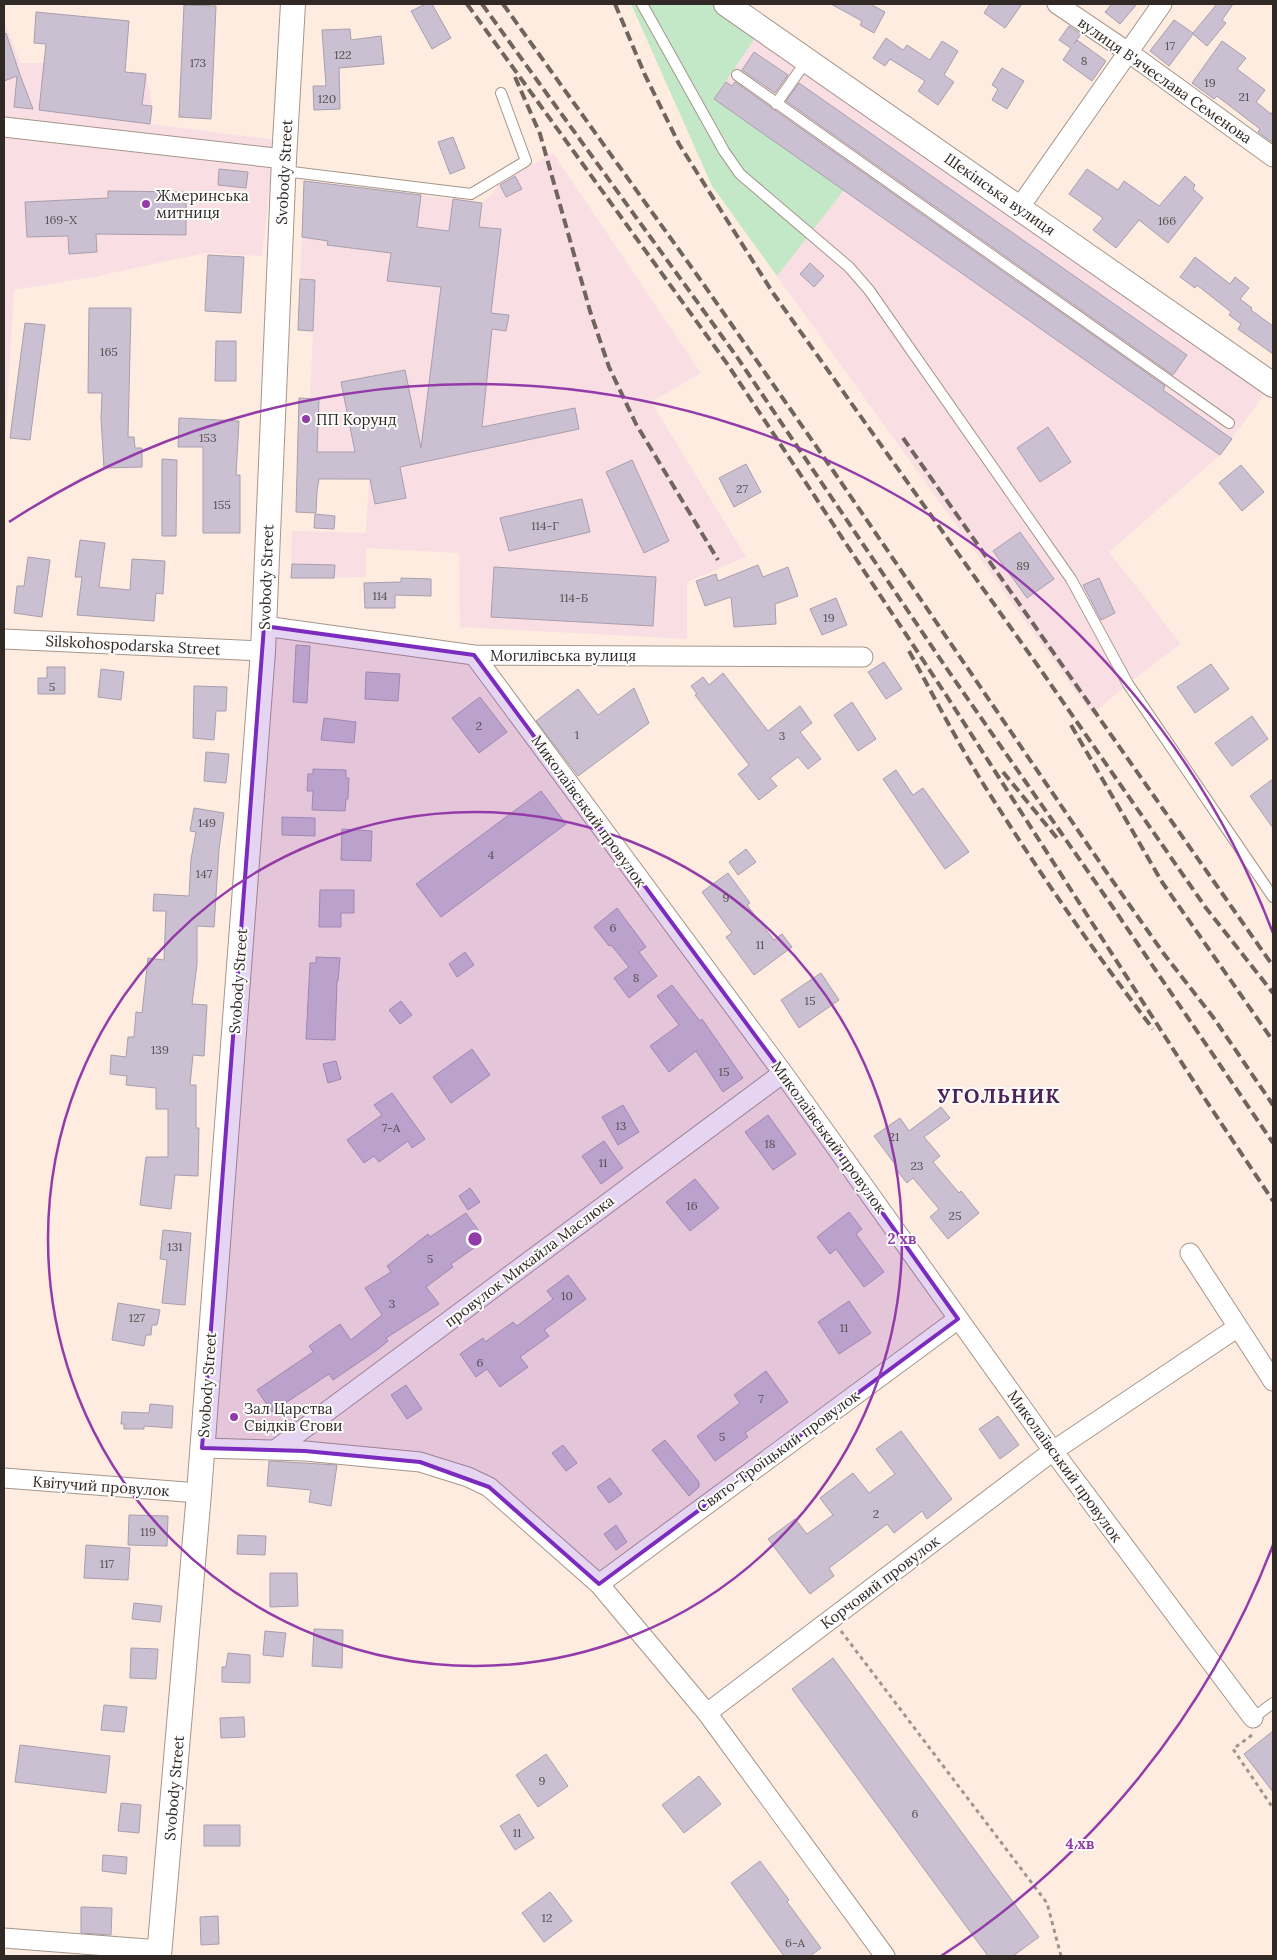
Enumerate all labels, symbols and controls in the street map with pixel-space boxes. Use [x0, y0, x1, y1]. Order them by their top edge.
street label: вулиця В'ячеслава Семенова [1074, 13, 1256, 148]
house number: 17 [1165, 38, 1175, 53]
house number: 122 [334, 47, 352, 62]
house number: 8 [1081, 53, 1088, 68]
house number: 173 [190, 55, 207, 70]
house number: 19 [1204, 75, 1216, 90]
house number: 21 [1239, 89, 1249, 104]
house number: 120 [318, 91, 336, 106]
street label: Svobody Street [272, 119, 296, 225]
street label: Шекінська вулиця [941, 149, 1059, 239]
place label: Жмеринська митниця [156, 186, 249, 222]
marker: Жмеринська митниця [140, 198, 152, 210]
house number: 169-Х [45, 212, 77, 227]
house number: 166 [1158, 213, 1176, 228]
house number: 165 [100, 344, 118, 359]
place label: ПП Корунд [316, 410, 397, 429]
marker: ПП Корунд [300, 413, 312, 425]
house number: 153 [199, 430, 217, 445]
house number: 27 [736, 481, 748, 496]
house number: 155 [213, 497, 231, 512]
house number: 114-Г [531, 518, 559, 533]
street label: Svobody Street [255, 524, 277, 630]
house number: 89 [1016, 558, 1030, 573]
house number: 114 [372, 588, 388, 603]
house number: 114-Б [560, 590, 588, 605]
house number: 19 [823, 610, 835, 625]
street label: Silskohospodarska Street [45, 631, 221, 659]
street label: Могилівська вулиця [490, 646, 636, 665]
house number: 5 [49, 679, 55, 694]
house number: 2 [476, 718, 482, 733]
house number: 1 [575, 727, 579, 742]
house number: 3 [779, 728, 786, 743]
street label: Миколаївський провулок [527, 731, 651, 891]
house number: 149 [198, 815, 216, 830]
house number: 4 [488, 847, 495, 862]
house number: 147 [196, 866, 213, 881]
house number: 9 [723, 890, 730, 905]
house number: 6 [610, 920, 617, 935]
street label: Svobody Street [225, 928, 251, 1034]
house number: 11 [756, 937, 764, 952]
house number: 8 [633, 970, 640, 985]
house number: 15 [805, 993, 815, 1008]
house number: 139 [151, 1042, 169, 1057]
street label: Миколаївський провулок [767, 1057, 891, 1217]
house number: 15 [719, 1064, 729, 1079]
district label: УГОЛЬНИК [937, 1083, 1061, 1108]
house number: 13 [615, 1118, 627, 1133]
house number: 7-А [382, 1120, 401, 1135]
house number: 21 [889, 1129, 899, 1144]
house number: 18 [764, 1136, 776, 1151]
house number: 11 [599, 1155, 607, 1170]
house number: 23 [911, 1158, 924, 1173]
street label: провулок Михайла Маслюка [440, 1191, 618, 1331]
house number: 16 [686, 1198, 698, 1213]
house number: 25 [949, 1208, 961, 1223]
text: 2 хв [888, 1229, 917, 1248]
centre of rings [466, 1230, 484, 1248]
house number: 131 [167, 1239, 183, 1254]
house number: 5 [427, 1251, 433, 1266]
house number: 10 [561, 1288, 573, 1303]
house number: 3 [389, 1296, 396, 1311]
house number: 127 [129, 1310, 146, 1325]
house number: 11 [840, 1320, 848, 1335]
street label: Svobody Street [194, 1332, 220, 1438]
house number: 6 [477, 1355, 484, 1370]
street label: Свято-Троїцький провулок [693, 1386, 863, 1516]
street label: Миколаївський провулок [1003, 1386, 1127, 1546]
house number: 7 [758, 1391, 764, 1406]
place label: Зал Царства Свідків Єгови [244, 1399, 342, 1435]
marker: Зал Царства Свідків Єгови [228, 1411, 240, 1423]
house number: 5 [719, 1429, 725, 1444]
street label: Квітучий провулок [32, 1472, 170, 1500]
house number: 2 [873, 1506, 879, 1521]
house number: 119 [140, 1524, 156, 1539]
street label: Корчовий провулок [817, 1531, 943, 1633]
house number: 117 [100, 1556, 115, 1571]
street label: Svobody Street [160, 1734, 188, 1841]
house number: 9 [539, 1773, 546, 1788]
house number: 6 [912, 1806, 919, 1821]
house number: 11 [513, 1825, 521, 1840]
text: 4 хв [1065, 1834, 1095, 1853]
house number: 12 [542, 1910, 552, 1925]
house number: 6-А [785, 1935, 806, 1950]

